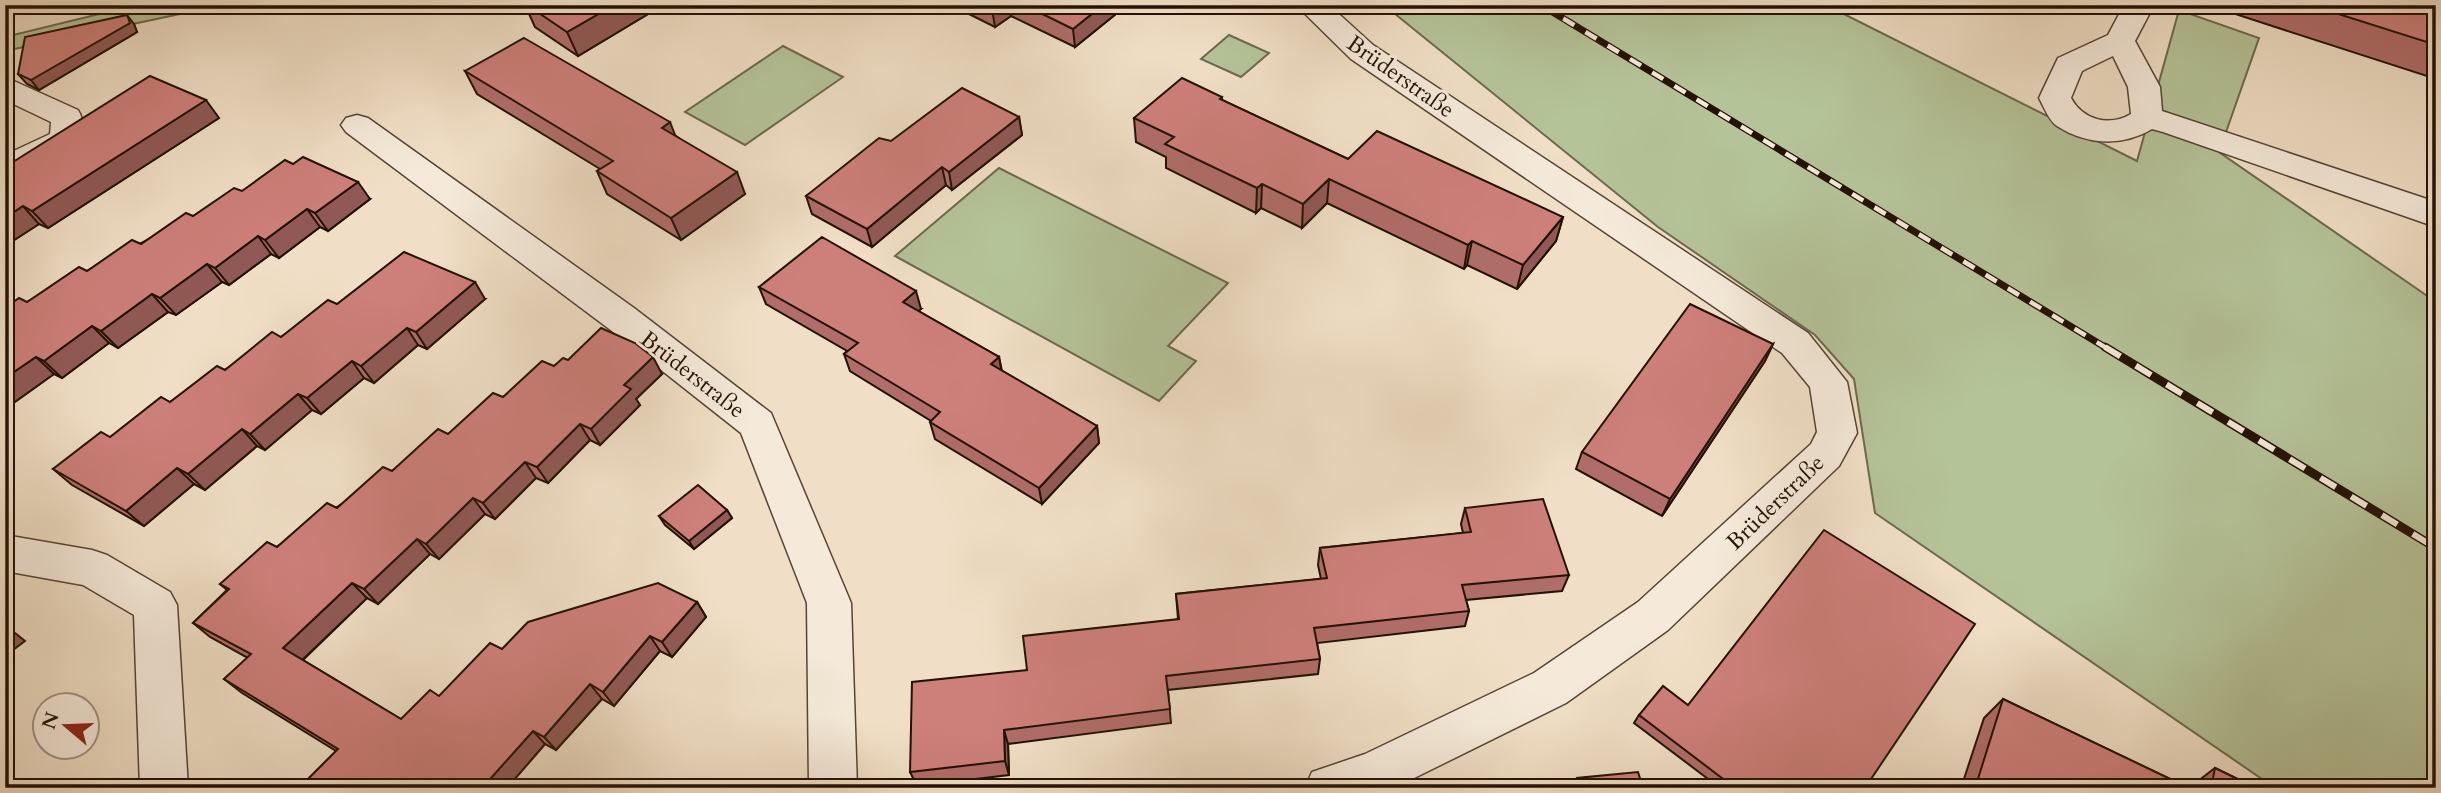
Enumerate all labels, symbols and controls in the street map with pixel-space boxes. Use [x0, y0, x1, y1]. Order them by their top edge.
street label: Brüderstraße [1341, 28, 1461, 125]
street label: Brüderstraße [634, 324, 752, 425]
street label: Brüderstraße [1720, 448, 1831, 557]
north arrow [32, 692, 102, 762]
text: N [36, 708, 66, 733]

